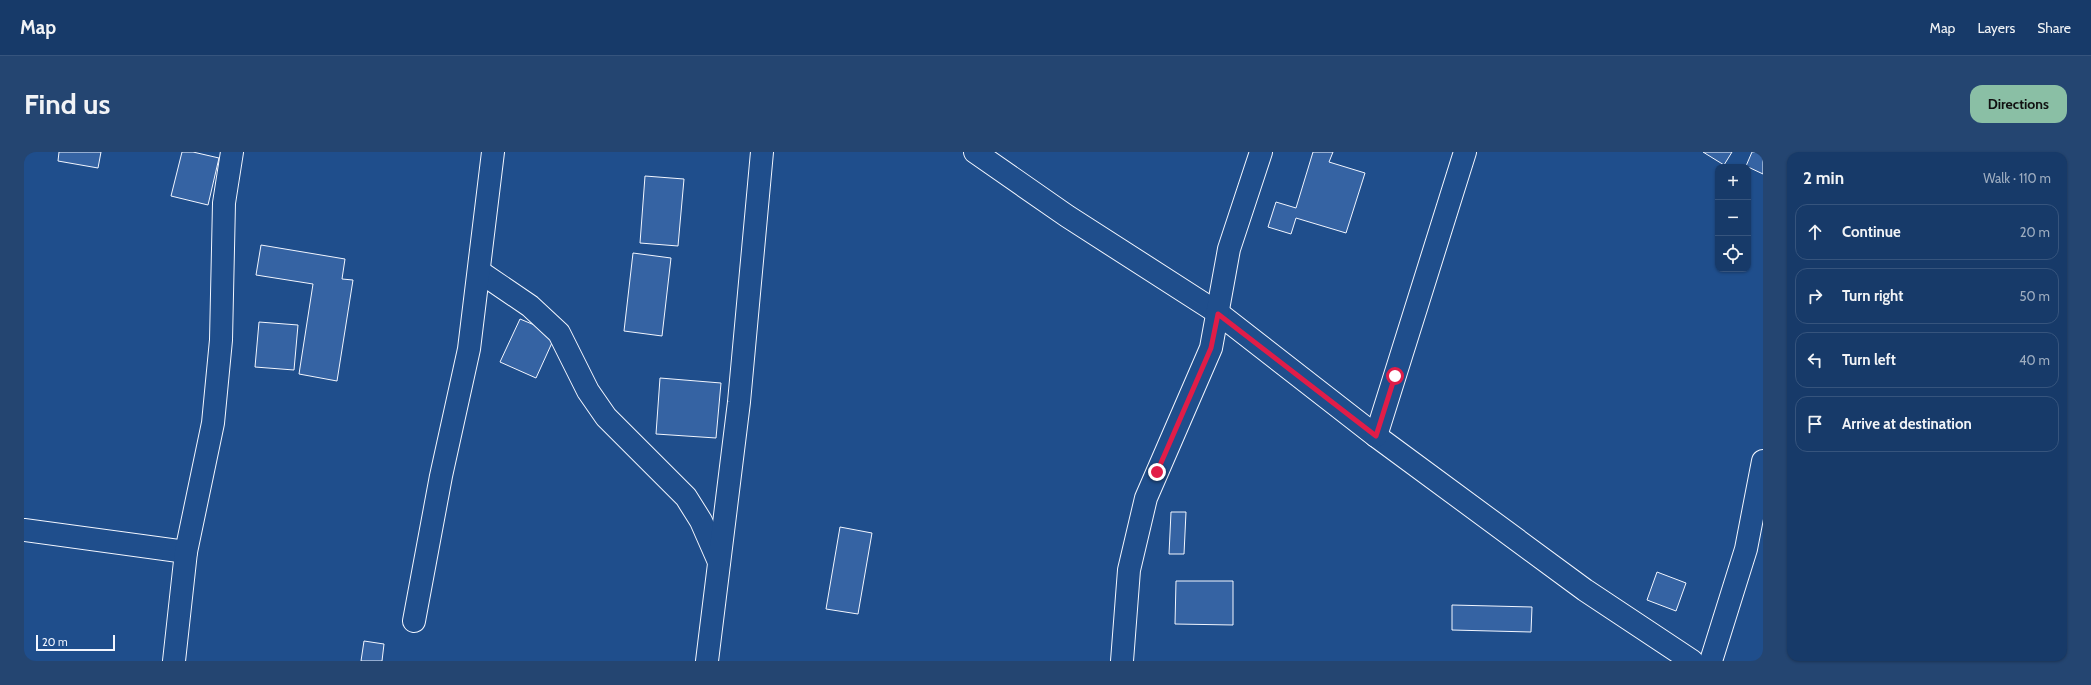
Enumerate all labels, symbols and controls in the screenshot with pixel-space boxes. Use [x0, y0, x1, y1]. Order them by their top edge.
text: Map [20, 16, 56, 39]
text: Map [1930, 19, 1955, 37]
text: Layers [1977, 19, 2015, 37]
text: Share [2037, 19, 2071, 37]
button: Directions [1970, 85, 2067, 123]
text: Find us [24, 87, 110, 121]
map controls [1715, 164, 1751, 272]
button: + [1715, 164, 1751, 200]
text: 2 min [1803, 168, 1844, 188]
text: Walk · 110 m [1983, 170, 2051, 186]
button: − [1715, 200, 1751, 236]
icon: ahead [1804, 221, 1826, 243]
text: Continue [1842, 223, 1901, 241]
text: 20 m [2020, 224, 2050, 240]
button: locate [1715, 236, 1751, 272]
icon: right [1804, 285, 1826, 307]
text: Turn right [1842, 287, 1903, 305]
text: 50 m [2020, 288, 2050, 304]
icon: left [1804, 349, 1826, 371]
text: Turn left [1842, 351, 1896, 369]
text: 40 m [2019, 352, 2050, 368]
route start [1386, 367, 1404, 385]
icon: arrive [1804, 413, 1826, 435]
text: Arrive at destination [1842, 415, 1972, 433]
route end [1148, 463, 1166, 481]
scale bar [36, 633, 115, 652]
text: 20 m [42, 635, 68, 649]

